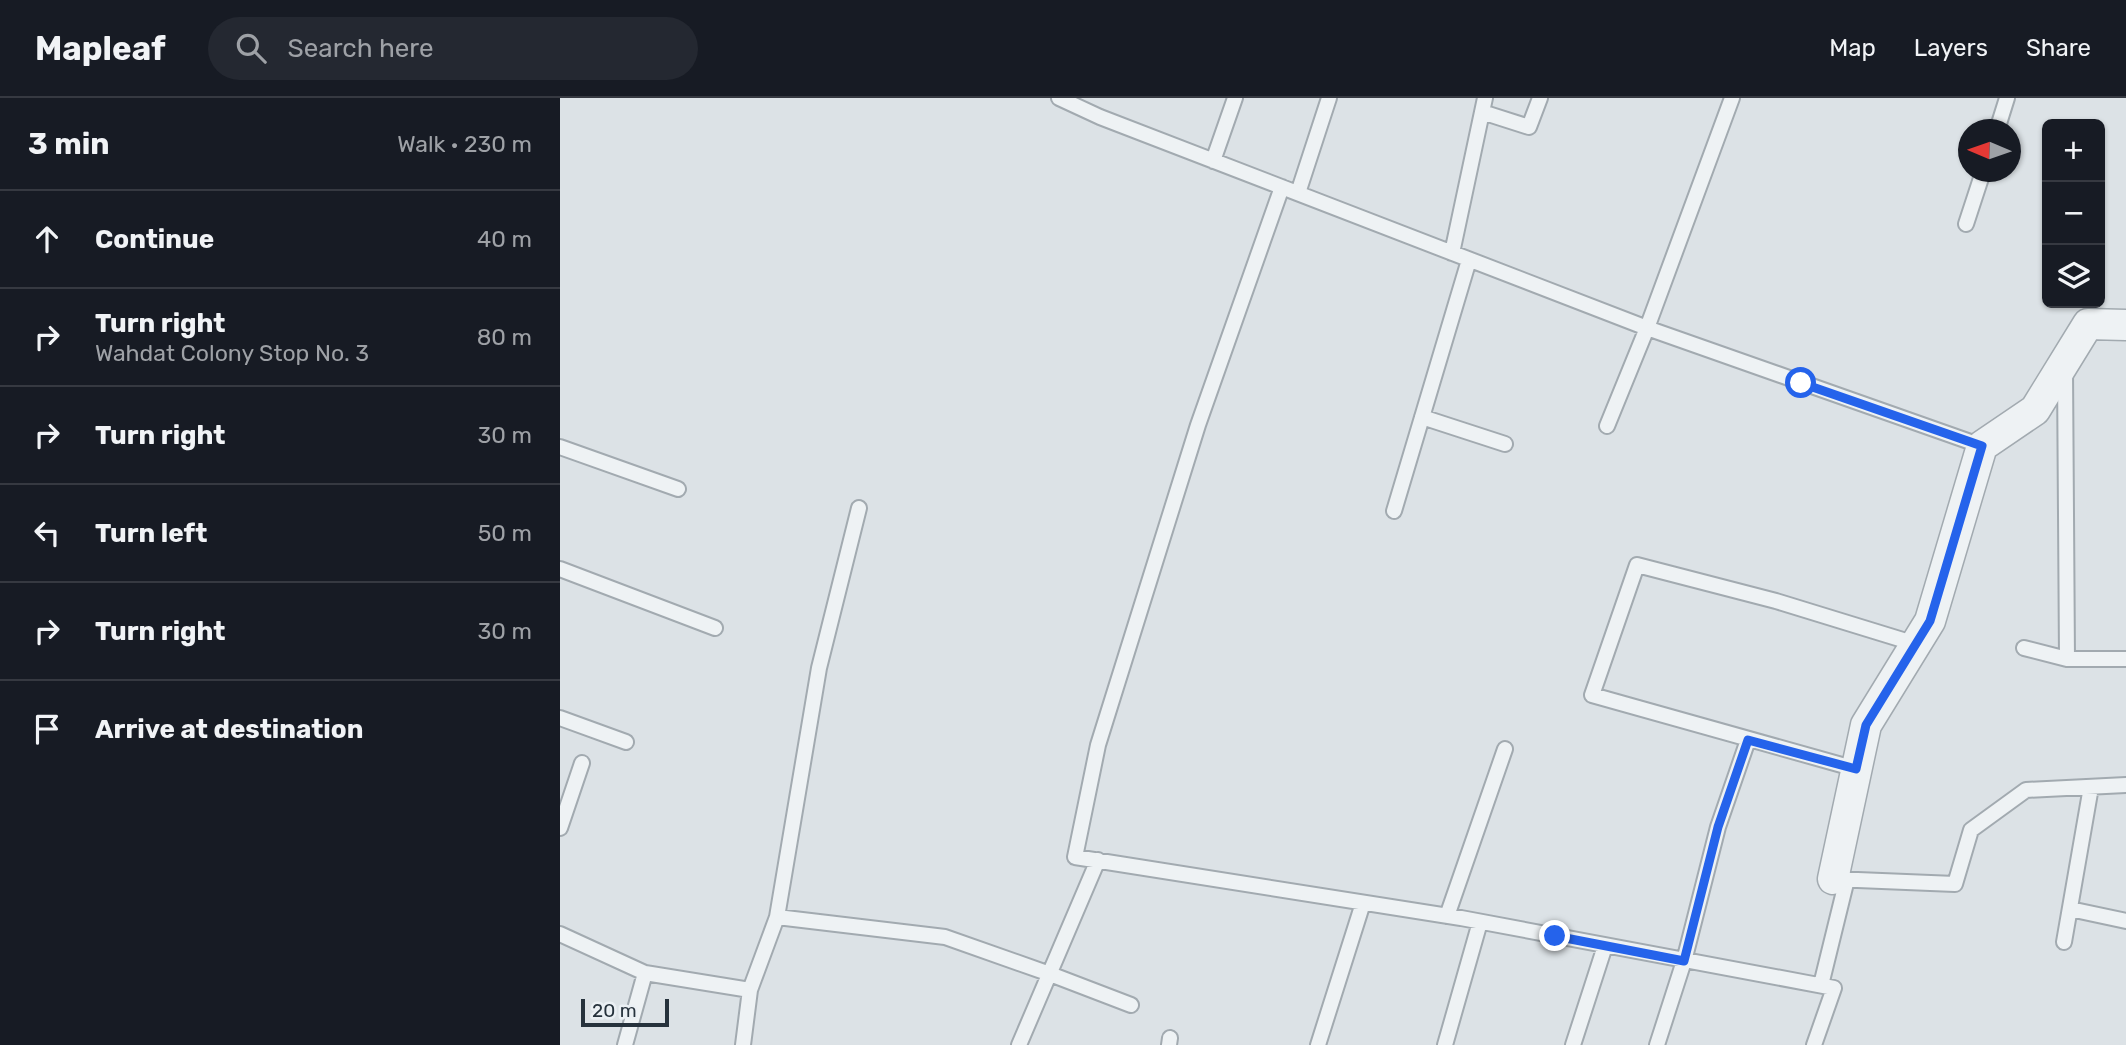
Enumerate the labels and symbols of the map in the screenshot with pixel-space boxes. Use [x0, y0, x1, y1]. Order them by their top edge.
north arrow [1958, 119, 2021, 182]
route start [1785, 367, 1816, 398]
route end [1539, 920, 1570, 951]
scale bar [581, 996, 668, 1028]

